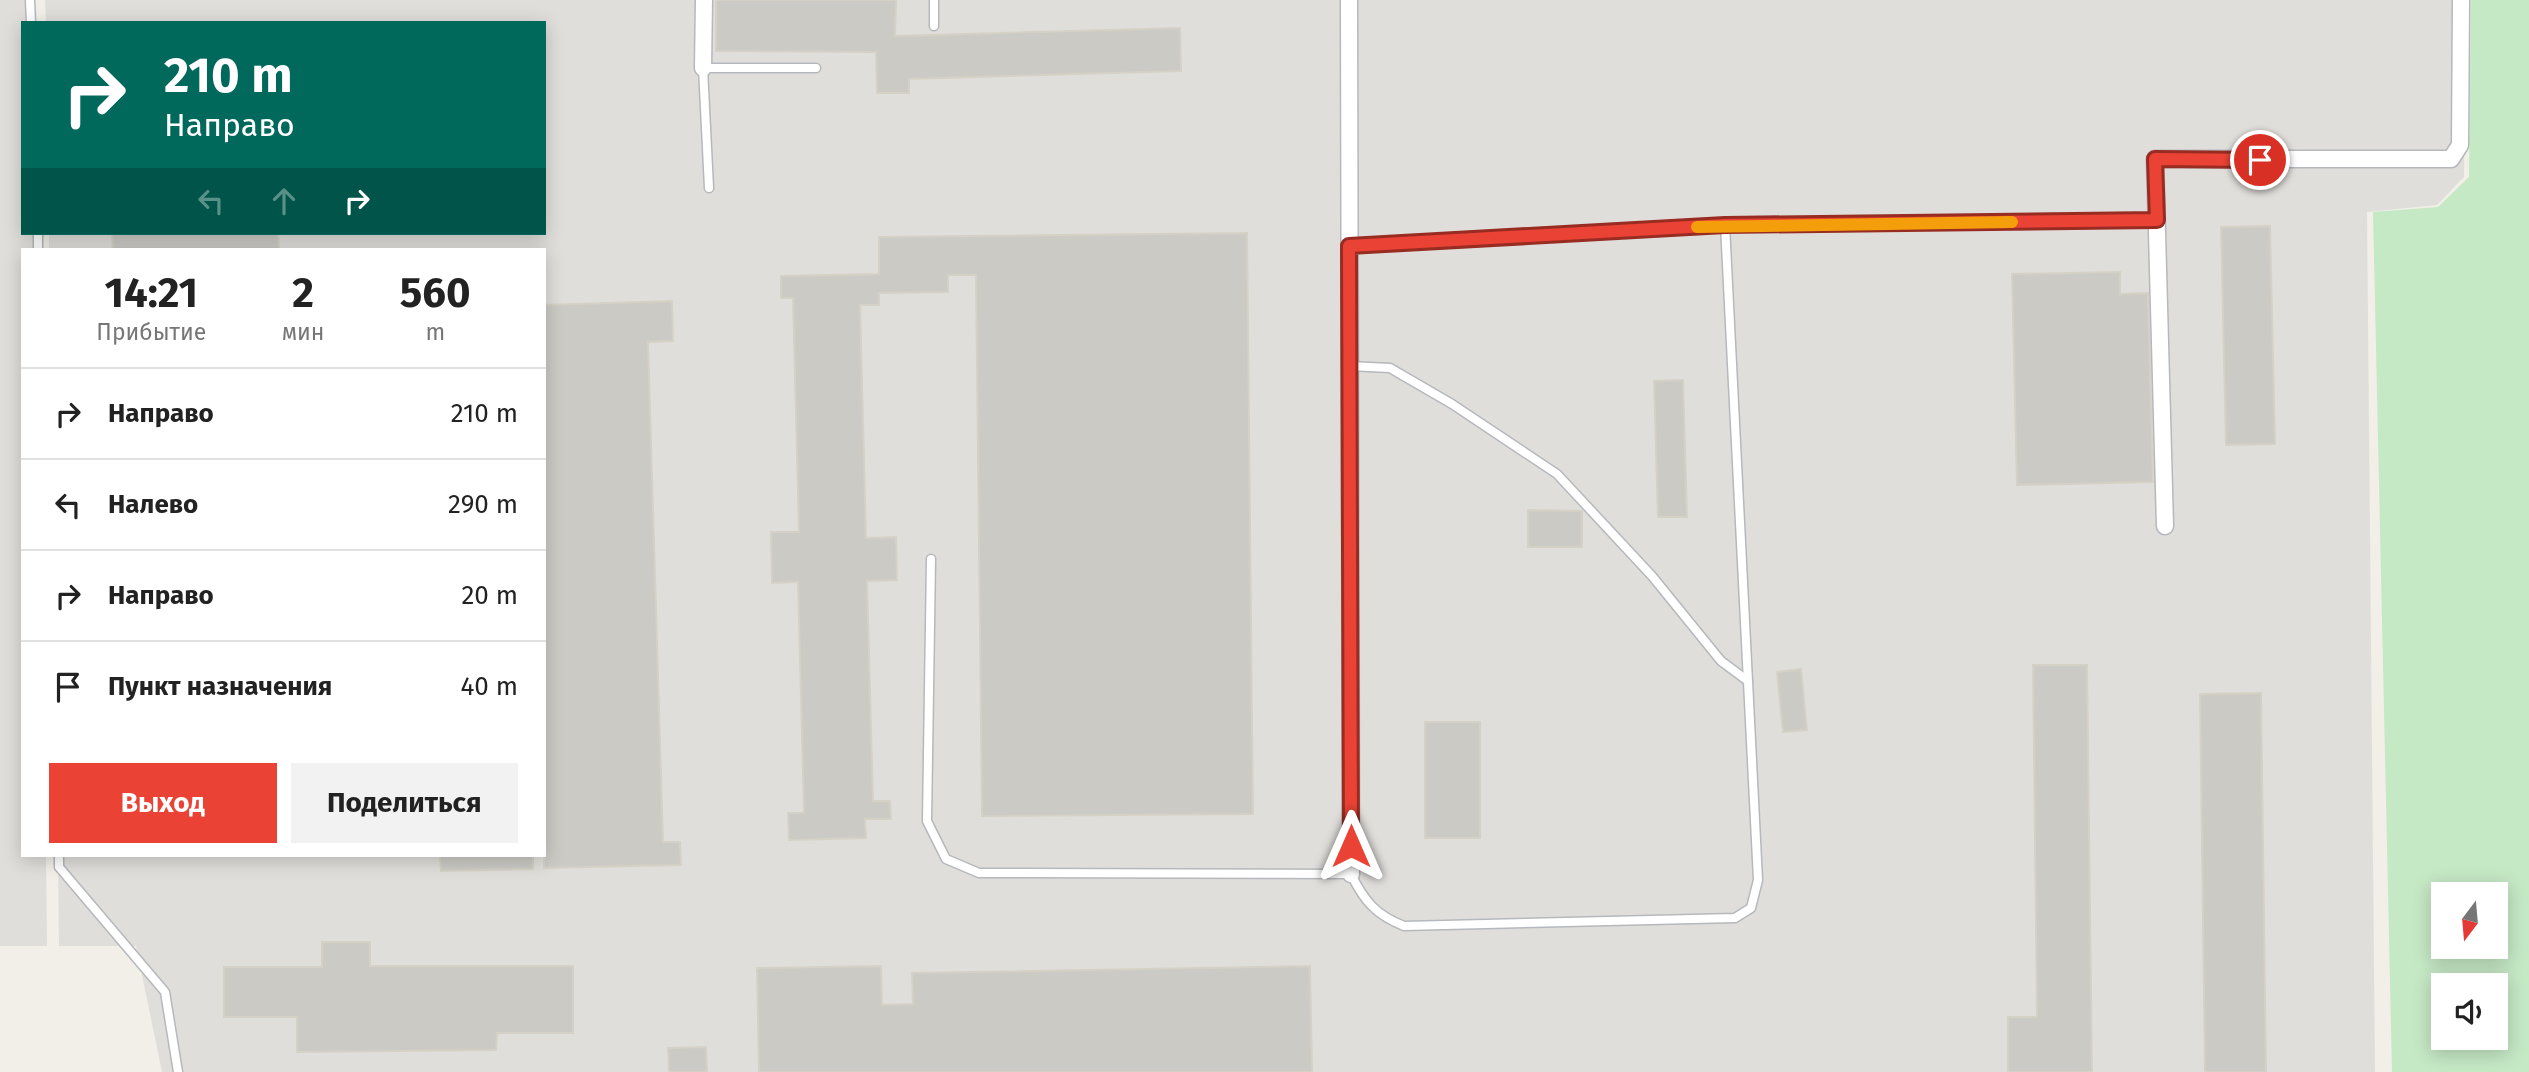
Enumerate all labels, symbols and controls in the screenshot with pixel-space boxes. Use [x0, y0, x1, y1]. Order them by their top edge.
text: 210 m [164, 46, 293, 105]
icon: right [49, 49, 140, 140]
text: Направо [164, 106, 295, 144]
pin [2230, 130, 2290, 190]
icon: arrive [2241, 141, 2279, 179]
icon: left [192, 182, 230, 220]
icon: ahead [265, 182, 303, 220]
icon: right [338, 182, 376, 220]
text: 14:21 [105, 268, 198, 318]
text: 2 [292, 268, 314, 318]
text: 560 [400, 268, 471, 318]
text: Прибытие [96, 318, 206, 346]
text: мин [282, 318, 325, 346]
text: m [425, 318, 445, 346]
icon: right [49, 395, 87, 433]
text: Направо [108, 398, 214, 429]
text: 210 m [451, 398, 518, 429]
icon: left [49, 486, 87, 524]
text: Налево [108, 489, 198, 520]
text: 290 m [448, 489, 518, 520]
icon: right [49, 577, 87, 615]
text: Направо [108, 580, 214, 611]
text: 20 m [461, 580, 518, 611]
icon: arrive [49, 668, 87, 706]
text: Пункт назначения [108, 671, 332, 702]
text: 40 m [460, 671, 518, 702]
button: Выход [49, 763, 277, 843]
button: Поделиться [291, 763, 518, 843]
position arrow [1314, 809, 1388, 883]
north arrow [2431, 882, 2508, 959]
map controls [2431, 882, 2508, 1050]
button: sound [2431, 973, 2508, 1050]

